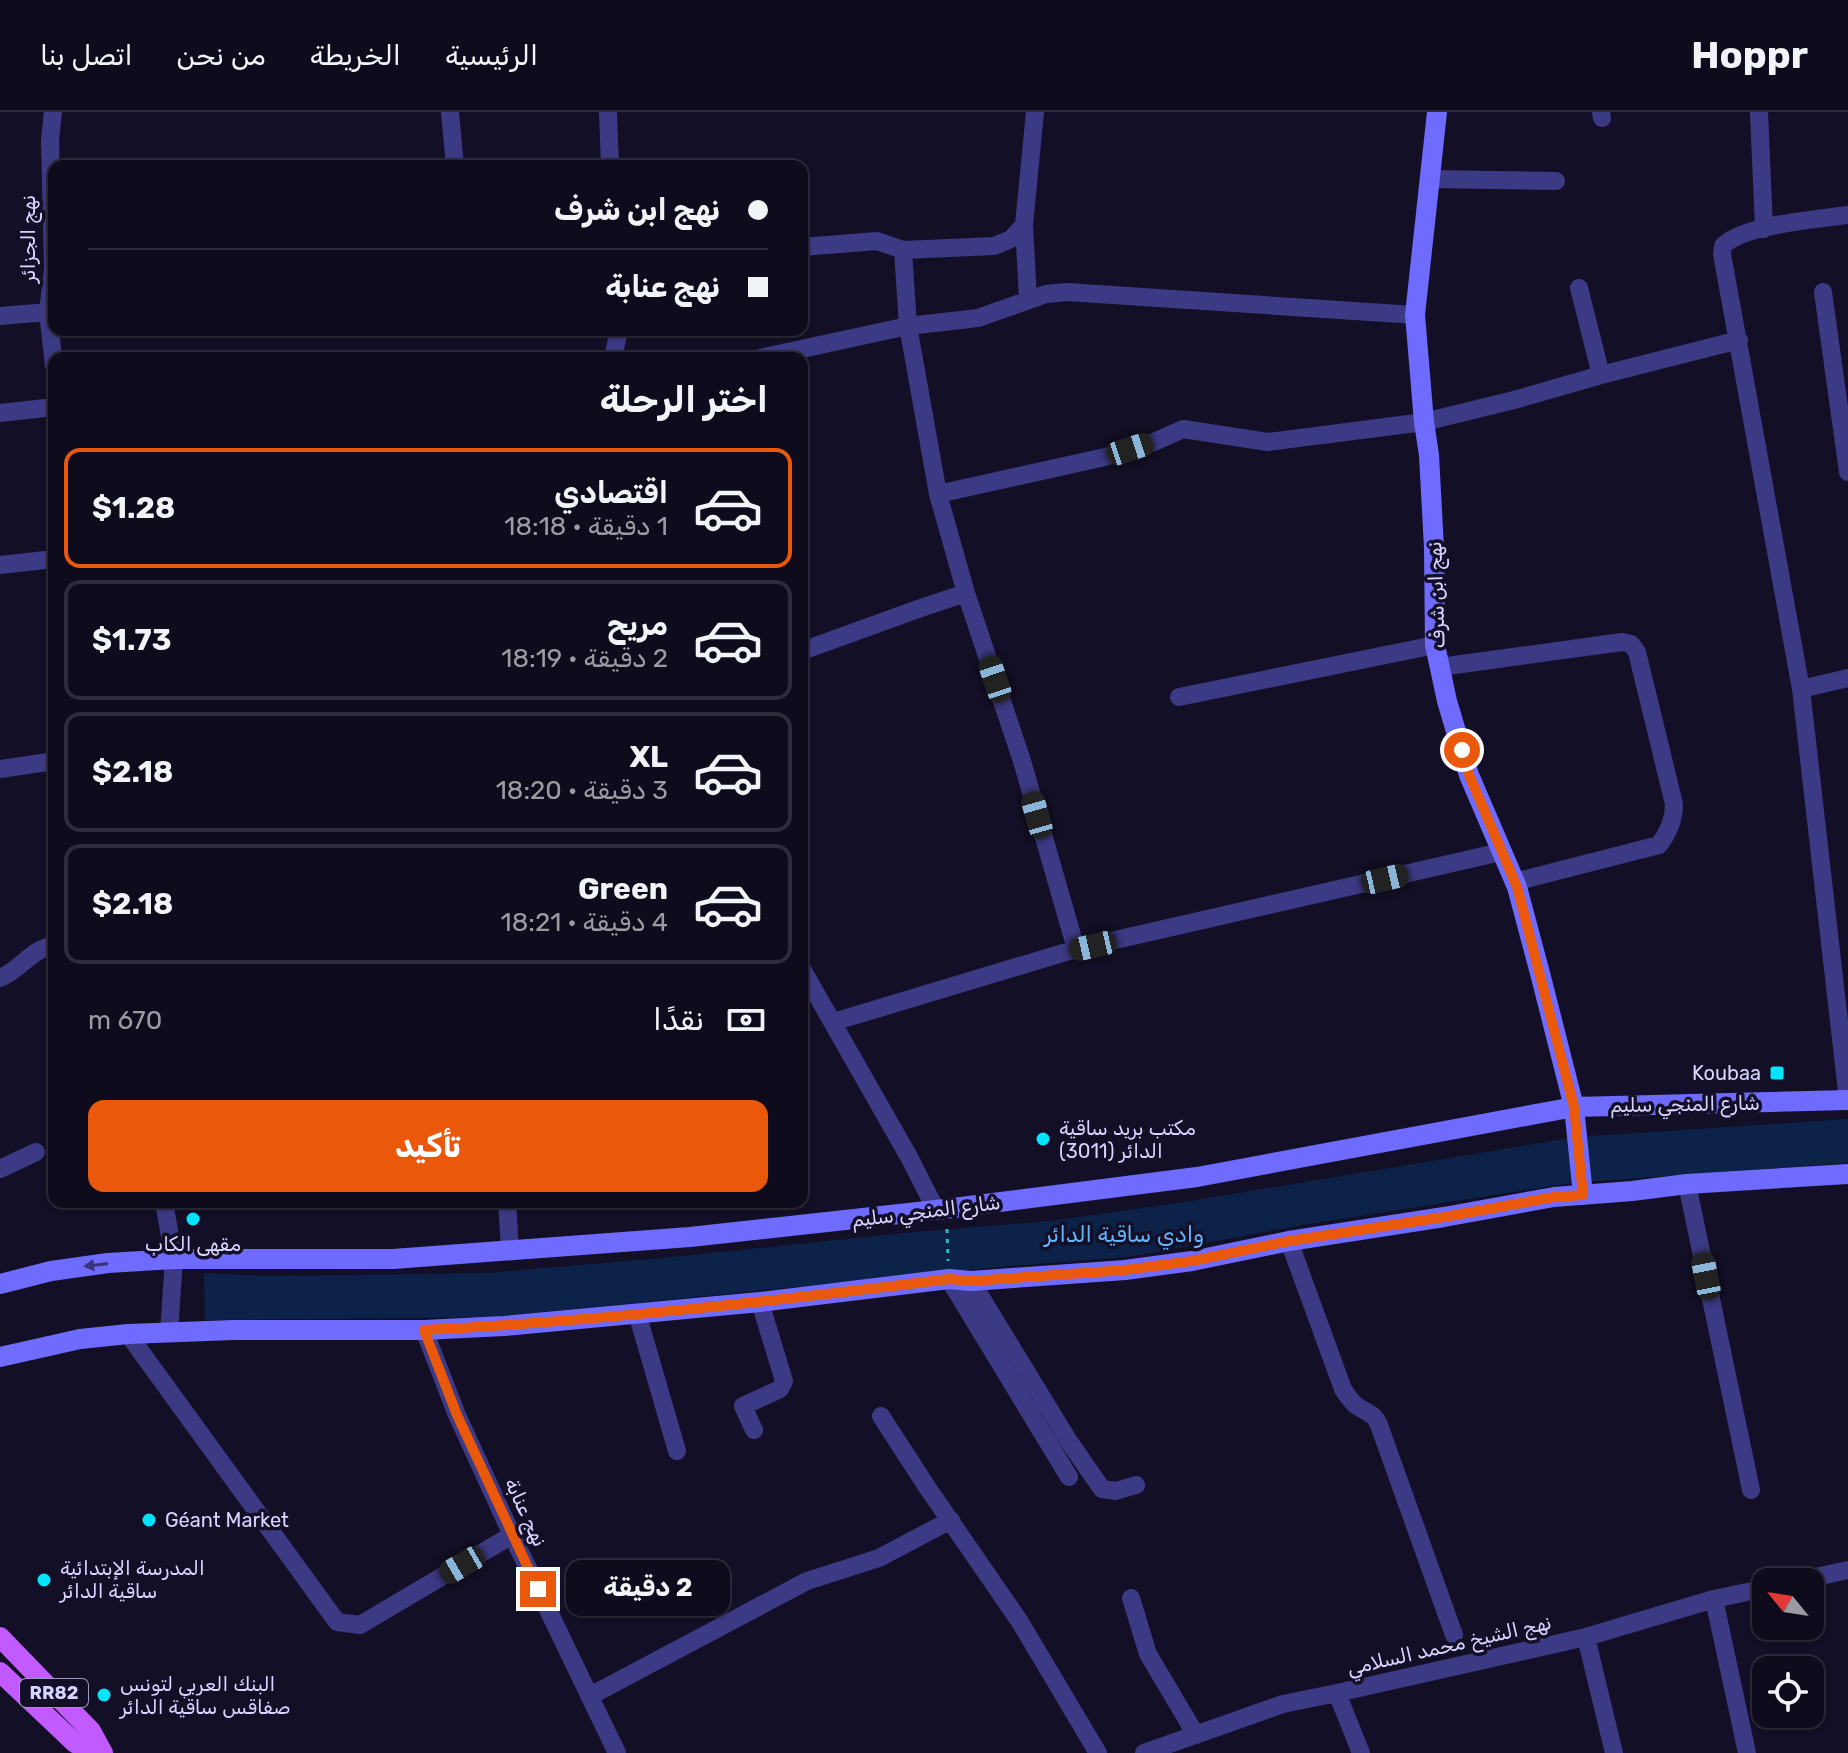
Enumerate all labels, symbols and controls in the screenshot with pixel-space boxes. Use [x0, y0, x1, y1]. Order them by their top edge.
text: Hoppr [1691, 32, 1808, 78]
text: اتصل بنا [40, 39, 133, 72]
text: من نحن [177, 39, 266, 72]
text: الخريطة [310, 39, 401, 72]
text: الرئيسية [445, 39, 538, 72]
text: نهج ابن شرف [554, 192, 720, 228]
street label: نهج الجزائر [16, 195, 42, 284]
text: نهج عنابة [605, 269, 720, 305]
text: اختر الرحلة [600, 378, 768, 421]
car [1103, 430, 1157, 468]
icon: car [692, 472, 764, 544]
text: اقتصادي [554, 475, 668, 511]
text: $1.28 [92, 490, 175, 526]
text: 1 دقيقة · 18:18 [504, 511, 668, 542]
street label: نهج ابن شرف [1422, 541, 1452, 649]
icon: car [692, 604, 764, 676]
text: مريح [607, 607, 668, 643]
text: $1.73 [92, 622, 172, 658]
text: 2 دقيقة · 18:19 [501, 643, 668, 674]
car [976, 652, 1014, 706]
route start [1444, 732, 1480, 768]
icon: car [692, 736, 764, 808]
text: XL [629, 739, 668, 775]
text: $2.18 [92, 754, 173, 790]
text: 3 دقيقة · 18:20 [496, 775, 668, 806]
car [1019, 789, 1055, 841]
car [1359, 862, 1411, 896]
icon: car [692, 868, 764, 940]
text: Green [578, 871, 668, 907]
text: $2.18 [92, 886, 173, 922]
text: 4 دقيقة · 18:21 [501, 907, 668, 938]
car [1067, 929, 1119, 963]
icon: cash [724, 998, 768, 1042]
text: نقدًا [653, 1002, 704, 1038]
text: 670 m [88, 1005, 162, 1036]
place label: Koubaa [1692, 1061, 1761, 1085]
marker: Koubaa [1768, 1064, 1786, 1082]
street label: شارع المنجي سليم [1610, 1091, 1760, 1120]
button: تأكيد [88, 1100, 768, 1192]
place label: مكتب بريد ساقية الدائر (3011) [1059, 1116, 1196, 1163]
marker: مكتب بريد ساقية الدائر (3011) [1034, 1130, 1052, 1148]
street label: شارع المنجي سليم [850, 1190, 1002, 1235]
marker: مقهى الكاب [184, 1210, 202, 1228]
water label: وادي ساقية الدائر [1042, 1221, 1204, 1250]
place label: مقهى الكاب [145, 1232, 241, 1256]
car [1690, 1250, 1722, 1302]
one-way arrow [84, 1259, 109, 1272]
street label: نهج عنابة [498, 1474, 552, 1551]
place label: Géant Market [165, 1508, 289, 1532]
marker: Géant Market [140, 1511, 158, 1529]
car [435, 1543, 489, 1587]
place label: المدرسة الإبتدائية ساقية الدائر [59, 1556, 205, 1603]
callout: 2 دقيقة [566, 1561, 730, 1617]
north arrow [1752, 1568, 1824, 1640]
map controls [1752, 1568, 1824, 1728]
marker: المدرسة الإبتدائية ساقية الدائر [35, 1571, 53, 1589]
route end [520, 1571, 556, 1607]
text: 2 دقيقة [603, 1572, 693, 1603]
street label: نهج الشيخ محمد السلامي [1344, 1610, 1554, 1683]
button: locate [1752, 1656, 1824, 1728]
place label: البنك العربي لتونس صفاقس ساقية الدائر [119, 1672, 290, 1719]
road number: RR82 [20, 1679, 88, 1707]
marker: البنك العربي لتونس صفاقس ساقية الدائر [95, 1686, 113, 1704]

